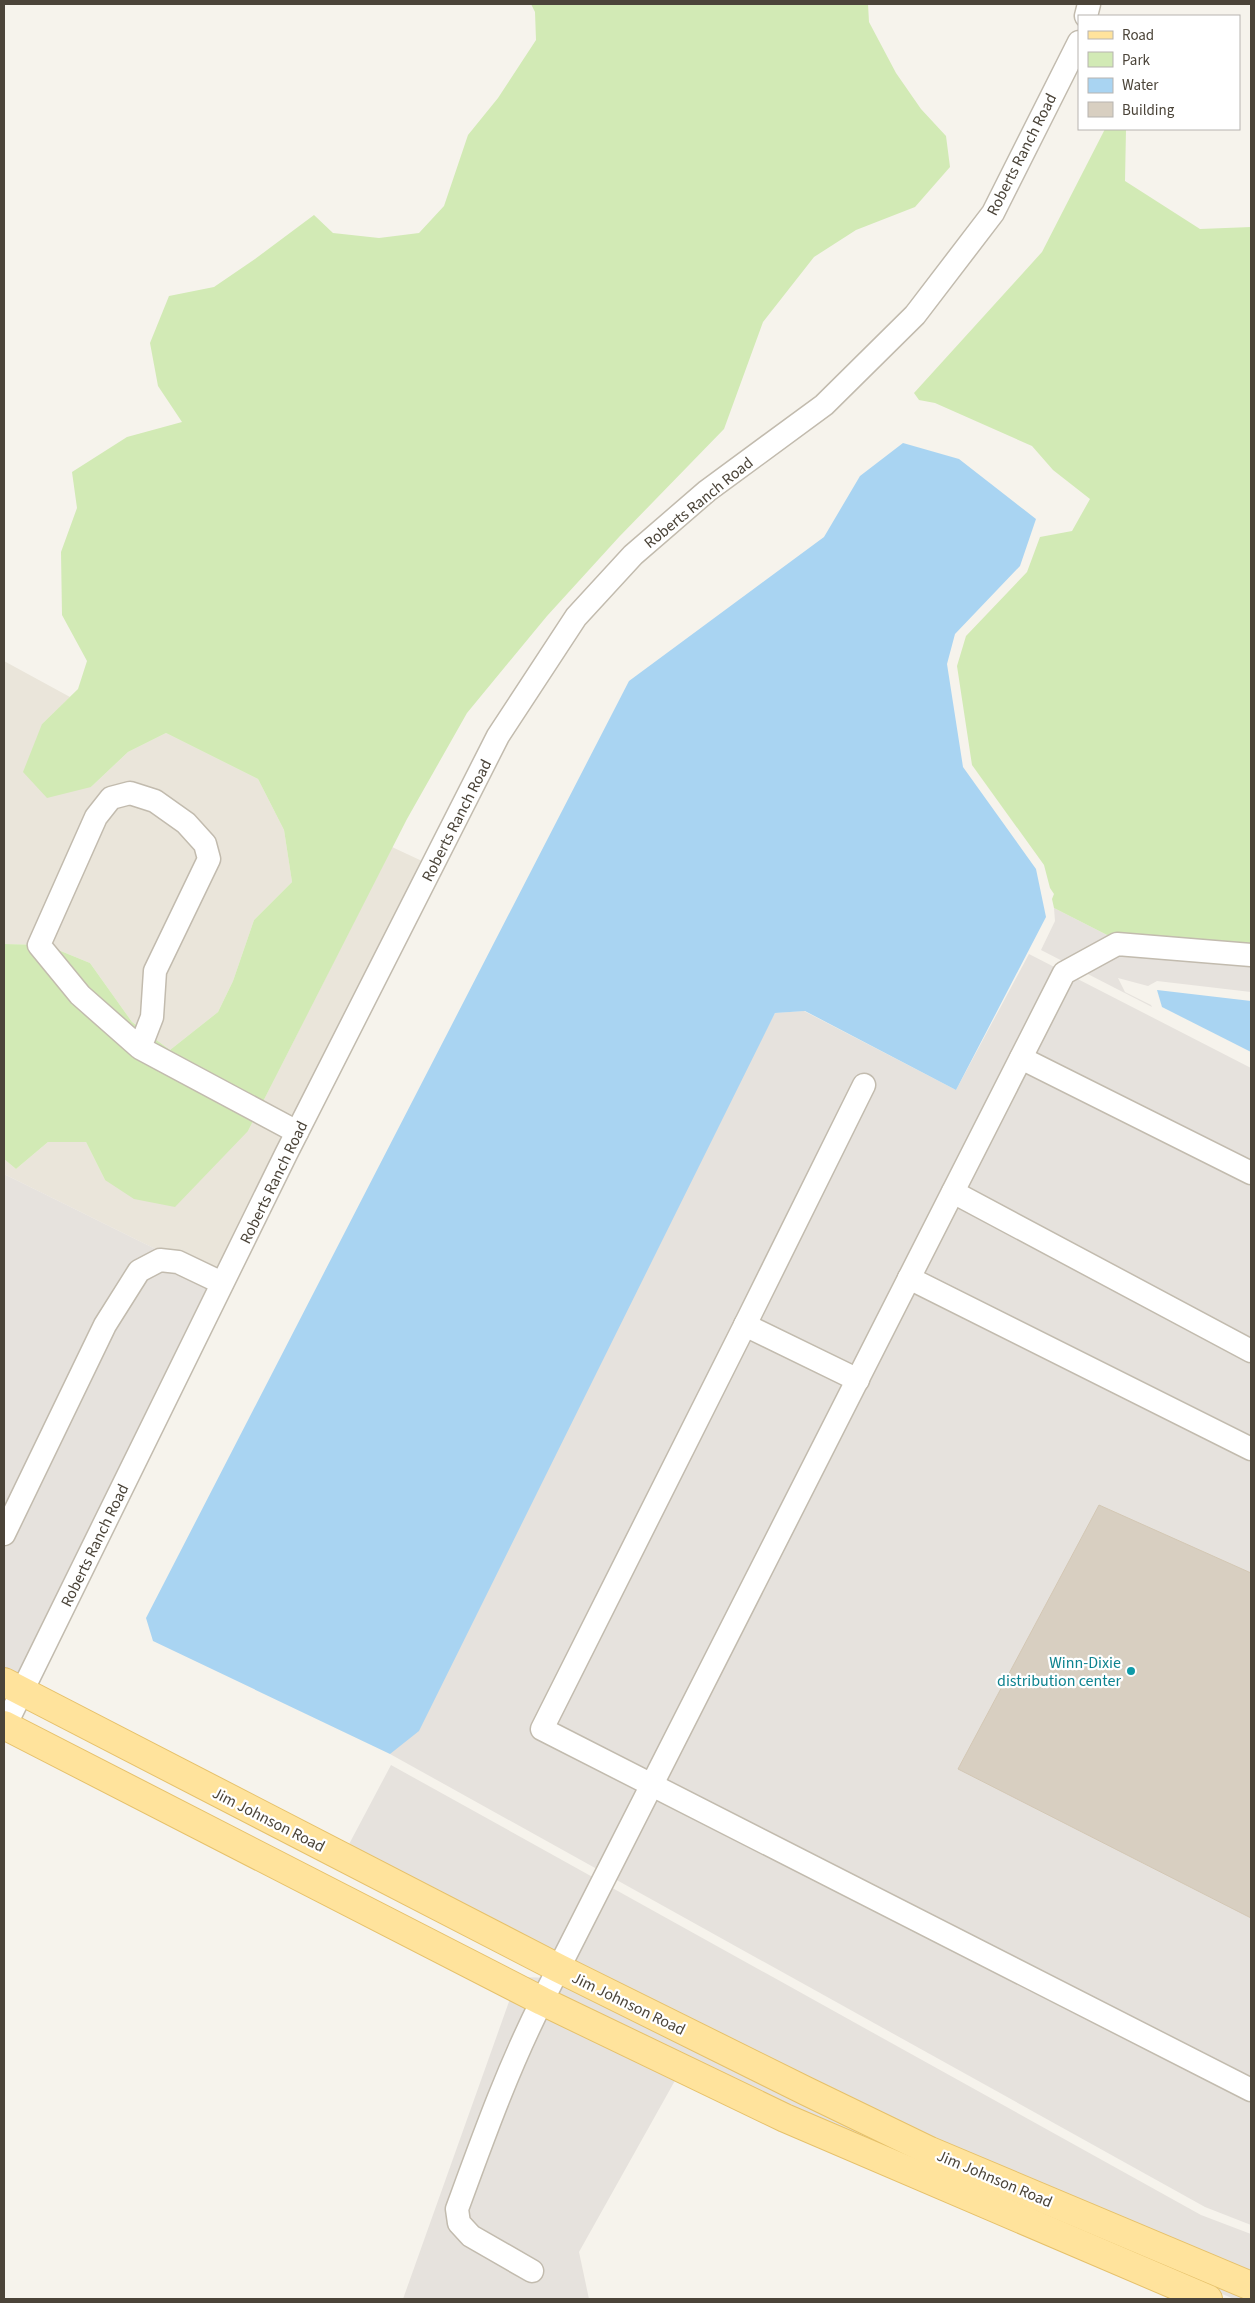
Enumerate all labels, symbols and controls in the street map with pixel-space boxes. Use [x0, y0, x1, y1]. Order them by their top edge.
legend [1078, 15, 1240, 130]
text: Road [1122, 25, 1154, 46]
text: Park [1122, 50, 1151, 71]
text: Water [1122, 75, 1159, 96]
street label: Roberts Ranch Road [982, 90, 1062, 219]
text: Building [1122, 100, 1175, 121]
street label: Roberts Ranch Road [639, 452, 758, 554]
street label: Roberts Ranch Road [417, 756, 497, 885]
street label: Roberts Ranch Road [235, 1117, 313, 1248]
street label: Roberts Ranch Road [56, 1480, 134, 1611]
place label: Winn-Dixie distribution center [997, 1652, 1121, 1692]
marker: Winn-Dixie distribution center [1125, 1665, 1137, 1677]
street label: Jim Johnson Road [209, 1782, 329, 1858]
street label: Jim Johnson Road [568, 1967, 689, 2041]
street label: Jim Johnson Road [933, 2145, 1056, 2213]

